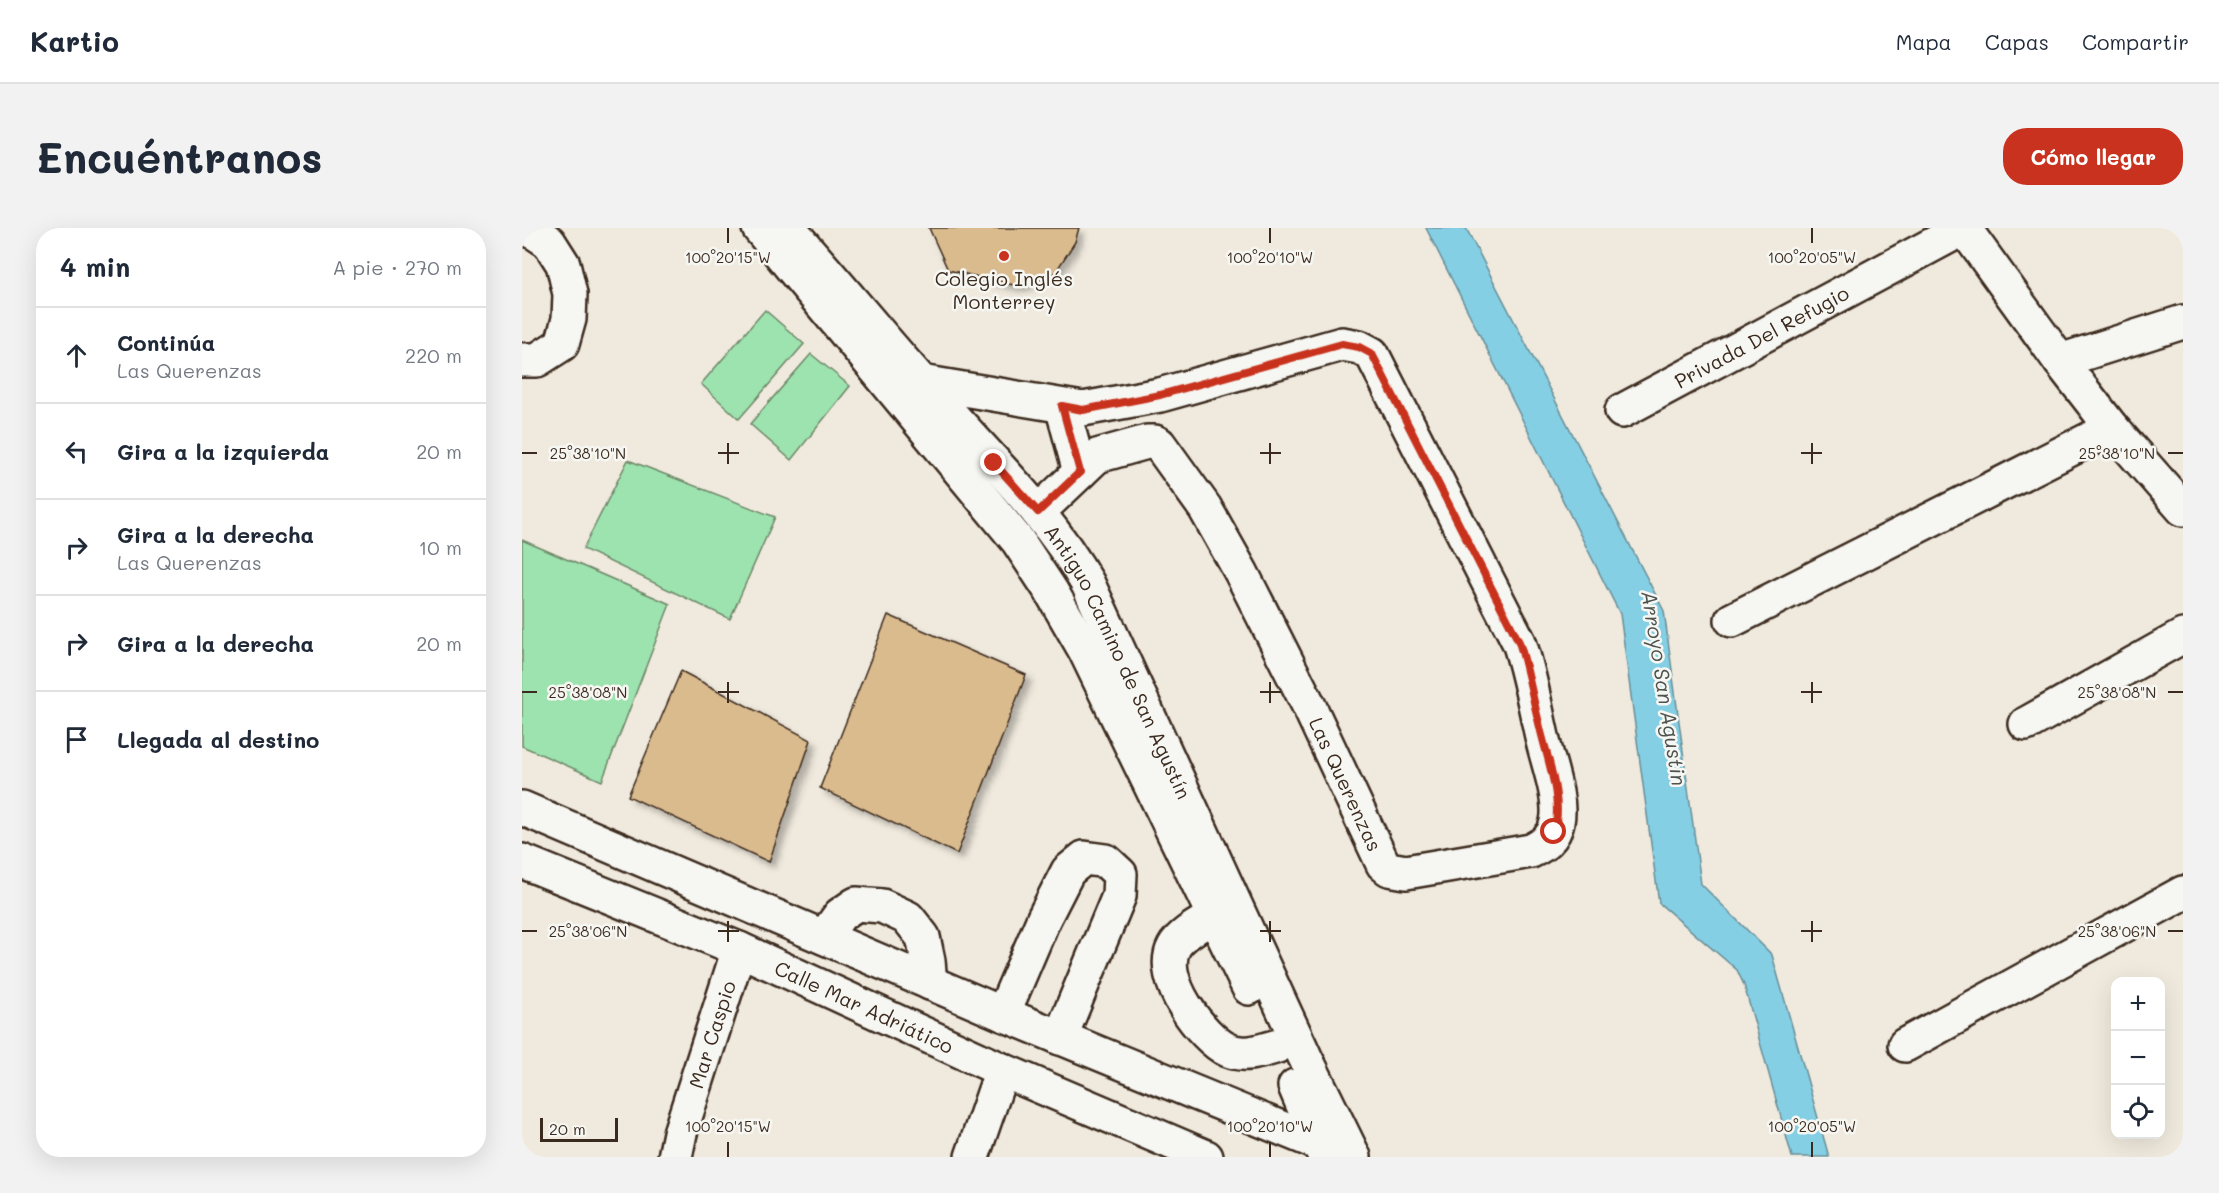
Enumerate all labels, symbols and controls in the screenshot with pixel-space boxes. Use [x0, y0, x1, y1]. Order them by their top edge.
text: Kartio [30, 23, 119, 59]
text: Mapa [1896, 28, 1952, 55]
text: Capas [1985, 28, 2049, 55]
text: Compartir [2082, 28, 2189, 55]
button: Cómo llegar [2003, 128, 2183, 185]
text: Encuéntranos [36, 129, 322, 184]
text: 100°20'15"W [685, 247, 771, 267]
text: 100°20'10"W [1227, 247, 1313, 267]
text: 100°20'05"W [1768, 247, 1856, 267]
marker: Colegio Inglés Monterrey [997, 249, 1011, 263]
text: 4 min [60, 250, 130, 284]
text: A pie · 270 m [332, 254, 462, 280]
place label: Colegio Inglés Monterrey [935, 265, 1073, 314]
street label: Privada Del Refugio [1670, 279, 1853, 394]
text: Continúa [117, 328, 215, 357]
icon: ahead [60, 339, 93, 372]
text: 220 m [405, 342, 462, 368]
text: Las Querenzas [117, 357, 262, 383]
icon: left [60, 435, 93, 468]
text: Gira a la izquierda [117, 437, 329, 466]
text: 20 m [416, 438, 462, 464]
text: 25°38'10"N [550, 443, 626, 463]
text: 25°38'10"N [2079, 443, 2155, 463]
route end [980, 449, 1006, 475]
street label: Antiguo Camino de San Agustín [1039, 519, 1198, 803]
text: Gira a la derecha [117, 520, 314, 549]
icon: right [60, 531, 93, 564]
text: 10 m [418, 534, 462, 560]
text: Las Querenzas [117, 549, 262, 575]
water label: Arroyo San Agustin [1636, 589, 1694, 787]
icon: right [60, 627, 93, 660]
text: Gira a la derecha [117, 629, 314, 658]
text: 20 m [416, 630, 462, 656]
text: 25°38'08"N [549, 682, 627, 702]
text: 25°38'08"N [2078, 682, 2156, 702]
street label: Las Querenzas [1304, 713, 1388, 855]
icon: arrive [60, 723, 93, 756]
text: Llegada al destino [117, 725, 319, 754]
route start [1540, 818, 1566, 844]
text: 25°38'06"N [549, 921, 627, 941]
text: 25°38'06"N [2078, 921, 2156, 941]
street label: Calle Mar Adriático [771, 954, 958, 1059]
street label: Mar Caspio [682, 977, 741, 1092]
map controls [2111, 977, 2165, 1139]
button: + [2111, 977, 2165, 1031]
button: − [2111, 1031, 2165, 1085]
button: locate [2111, 1085, 2165, 1139]
scale bar [540, 1115, 618, 1142]
text: 100°20'15"W [685, 1116, 771, 1136]
text: 100°20'10"W [1227, 1116, 1313, 1136]
text: 100°20'05"W [1768, 1116, 1856, 1136]
text: 20 m [549, 1118, 586, 1139]

